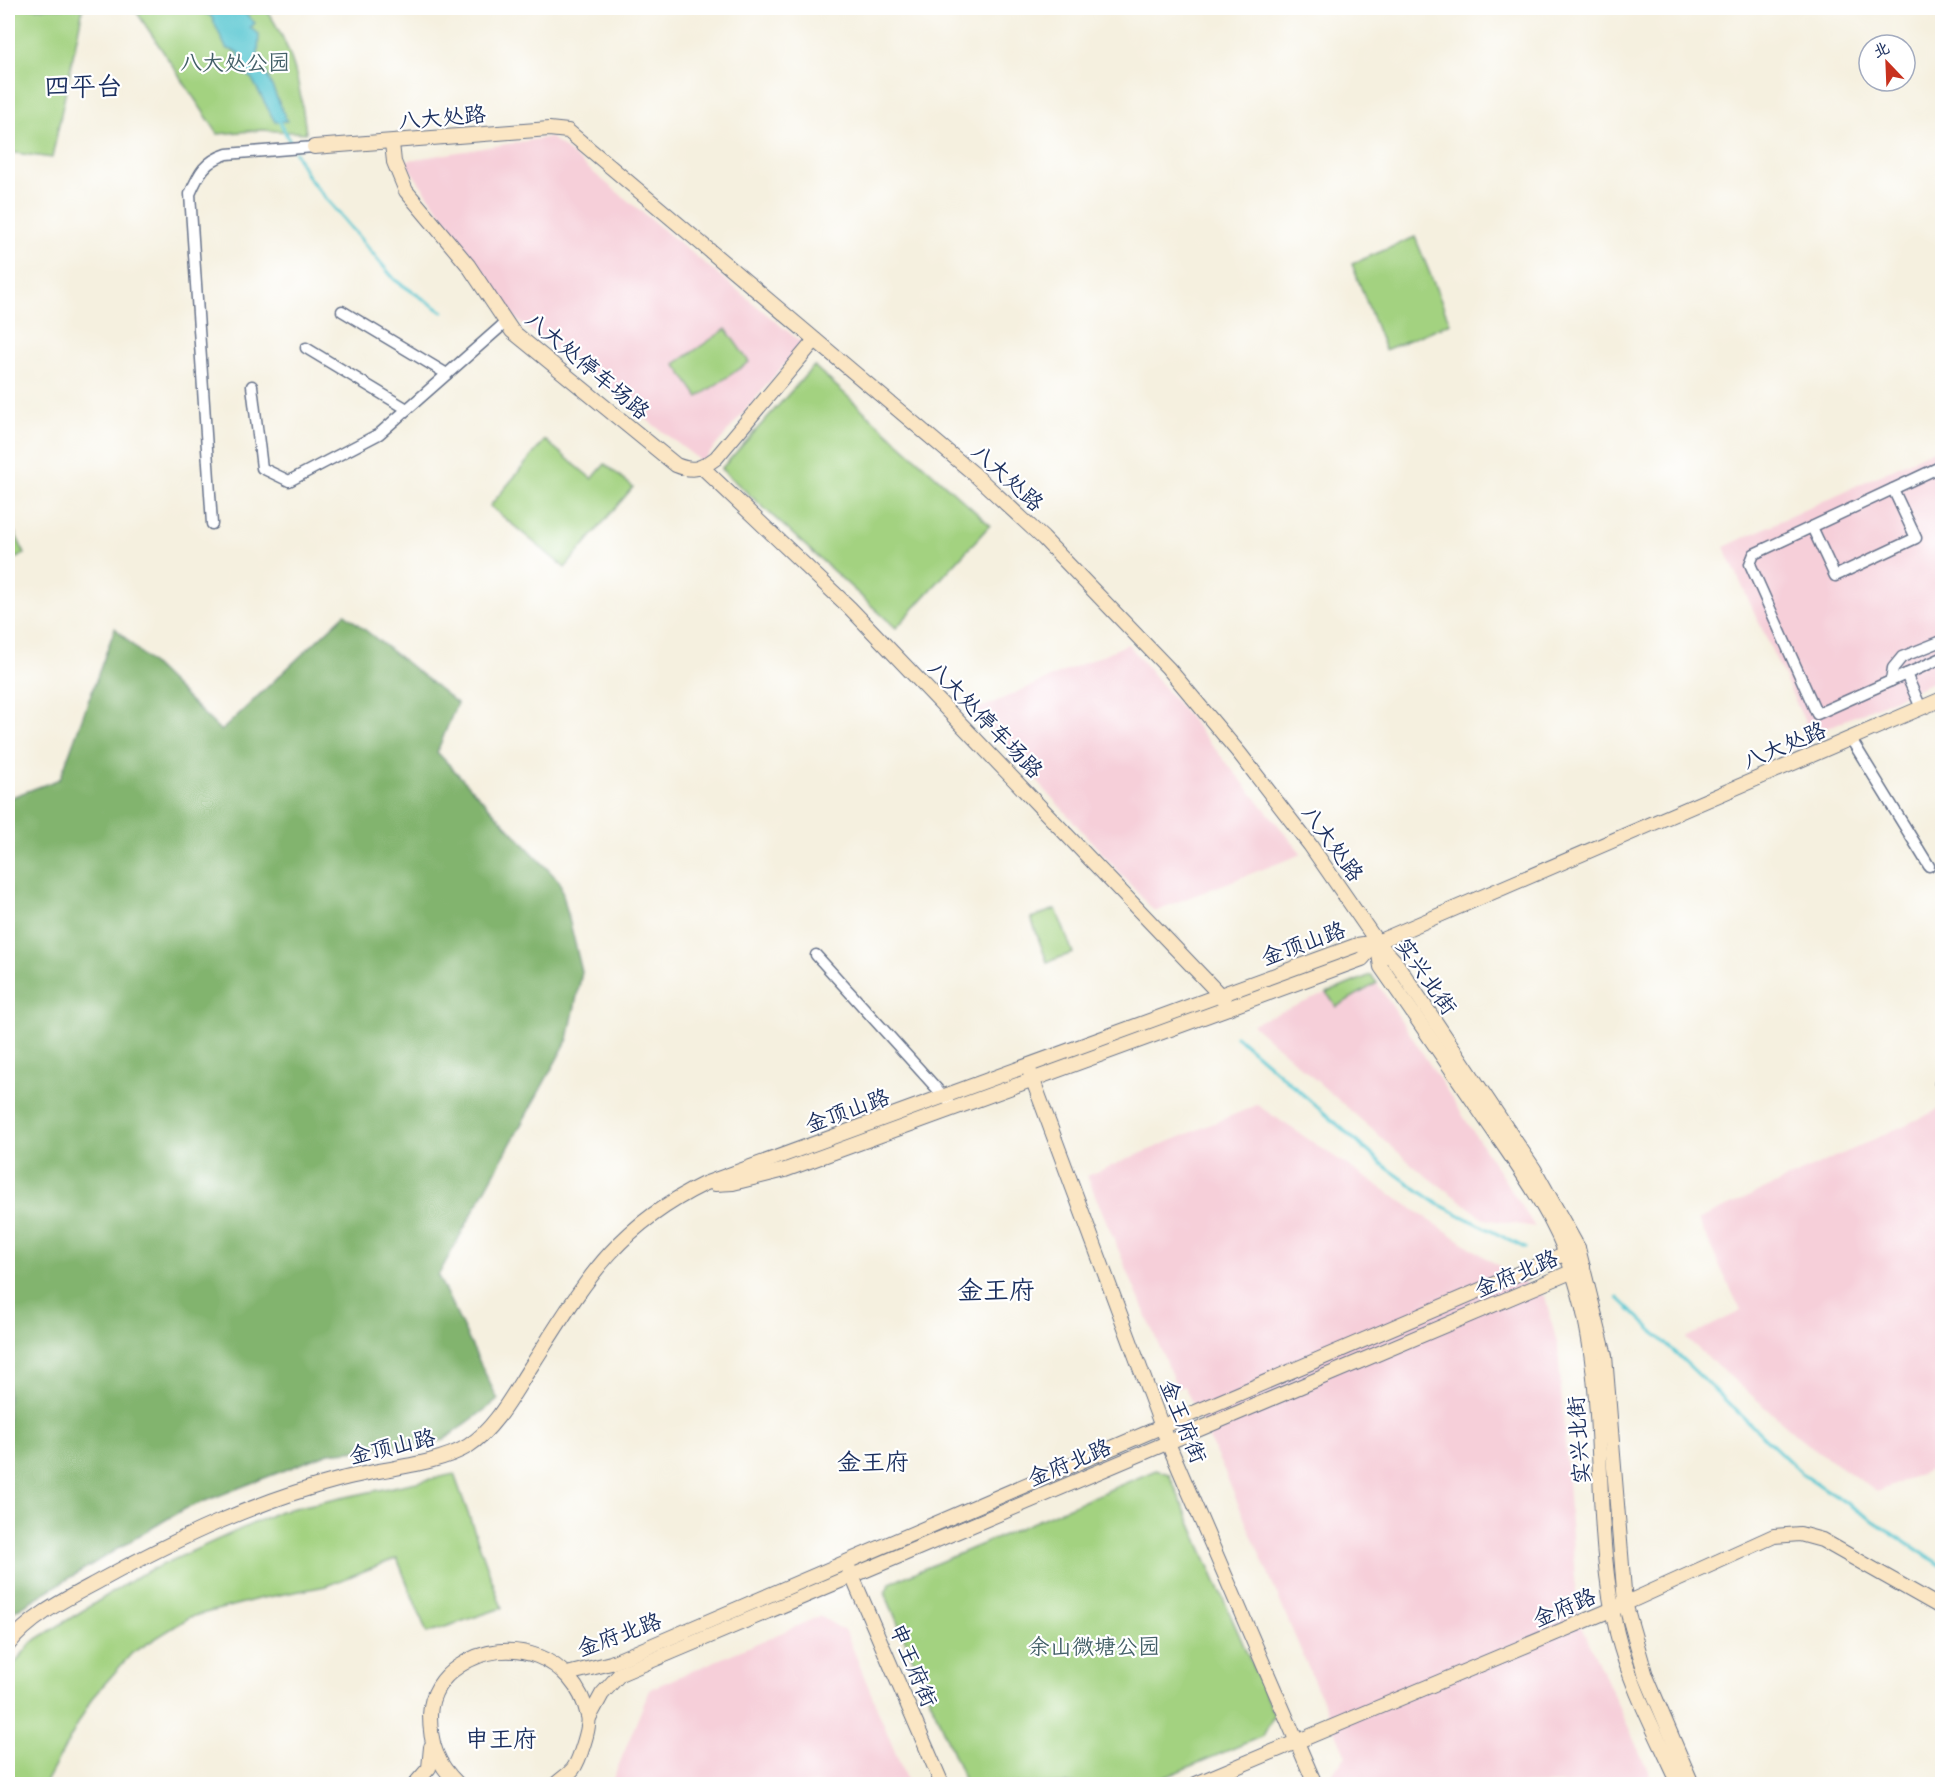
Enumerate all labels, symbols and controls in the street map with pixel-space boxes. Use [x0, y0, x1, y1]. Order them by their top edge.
north arrow [1857, 33, 1917, 93]
text: 北 [1869, 36, 1893, 62]
park label: 八大处公园 [180, 47, 290, 77]
district label: 四平台 [44, 68, 122, 103]
street label: 八大处路 [397, 98, 487, 136]
street label: 八大处停车场路 [519, 304, 657, 426]
street label: 八大处路 [965, 436, 1051, 518]
street label: 八大处停车场路 [922, 653, 1050, 785]
street label: 八大处路 [1738, 714, 1830, 776]
street label: 八大处路 [1295, 799, 1371, 887]
street label: 金顶山路 [1257, 914, 1349, 972]
street label: 实兴北街 [1389, 931, 1465, 1021]
street label: 金顶山路 [801, 1081, 893, 1139]
street label: 金府北路 [1470, 1242, 1562, 1304]
district label: 金王府 [957, 1272, 1035, 1307]
street label: 金王府街 [1154, 1375, 1214, 1467]
street label: 实兴北街 [1560, 1395, 1596, 1485]
street label: 金顶山路 [346, 1421, 438, 1471]
street label: 金府北路 [1023, 1431, 1115, 1493]
district label: 金王府 [837, 1445, 909, 1477]
street label: 金府路 [1528, 1580, 1600, 1634]
street label: 金府北路 [573, 1605, 665, 1663]
street label: 申王府街 [883, 1619, 945, 1711]
park label: 余山微塘公园 [1028, 1631, 1160, 1661]
district label: 申王府 [465, 1722, 537, 1754]

